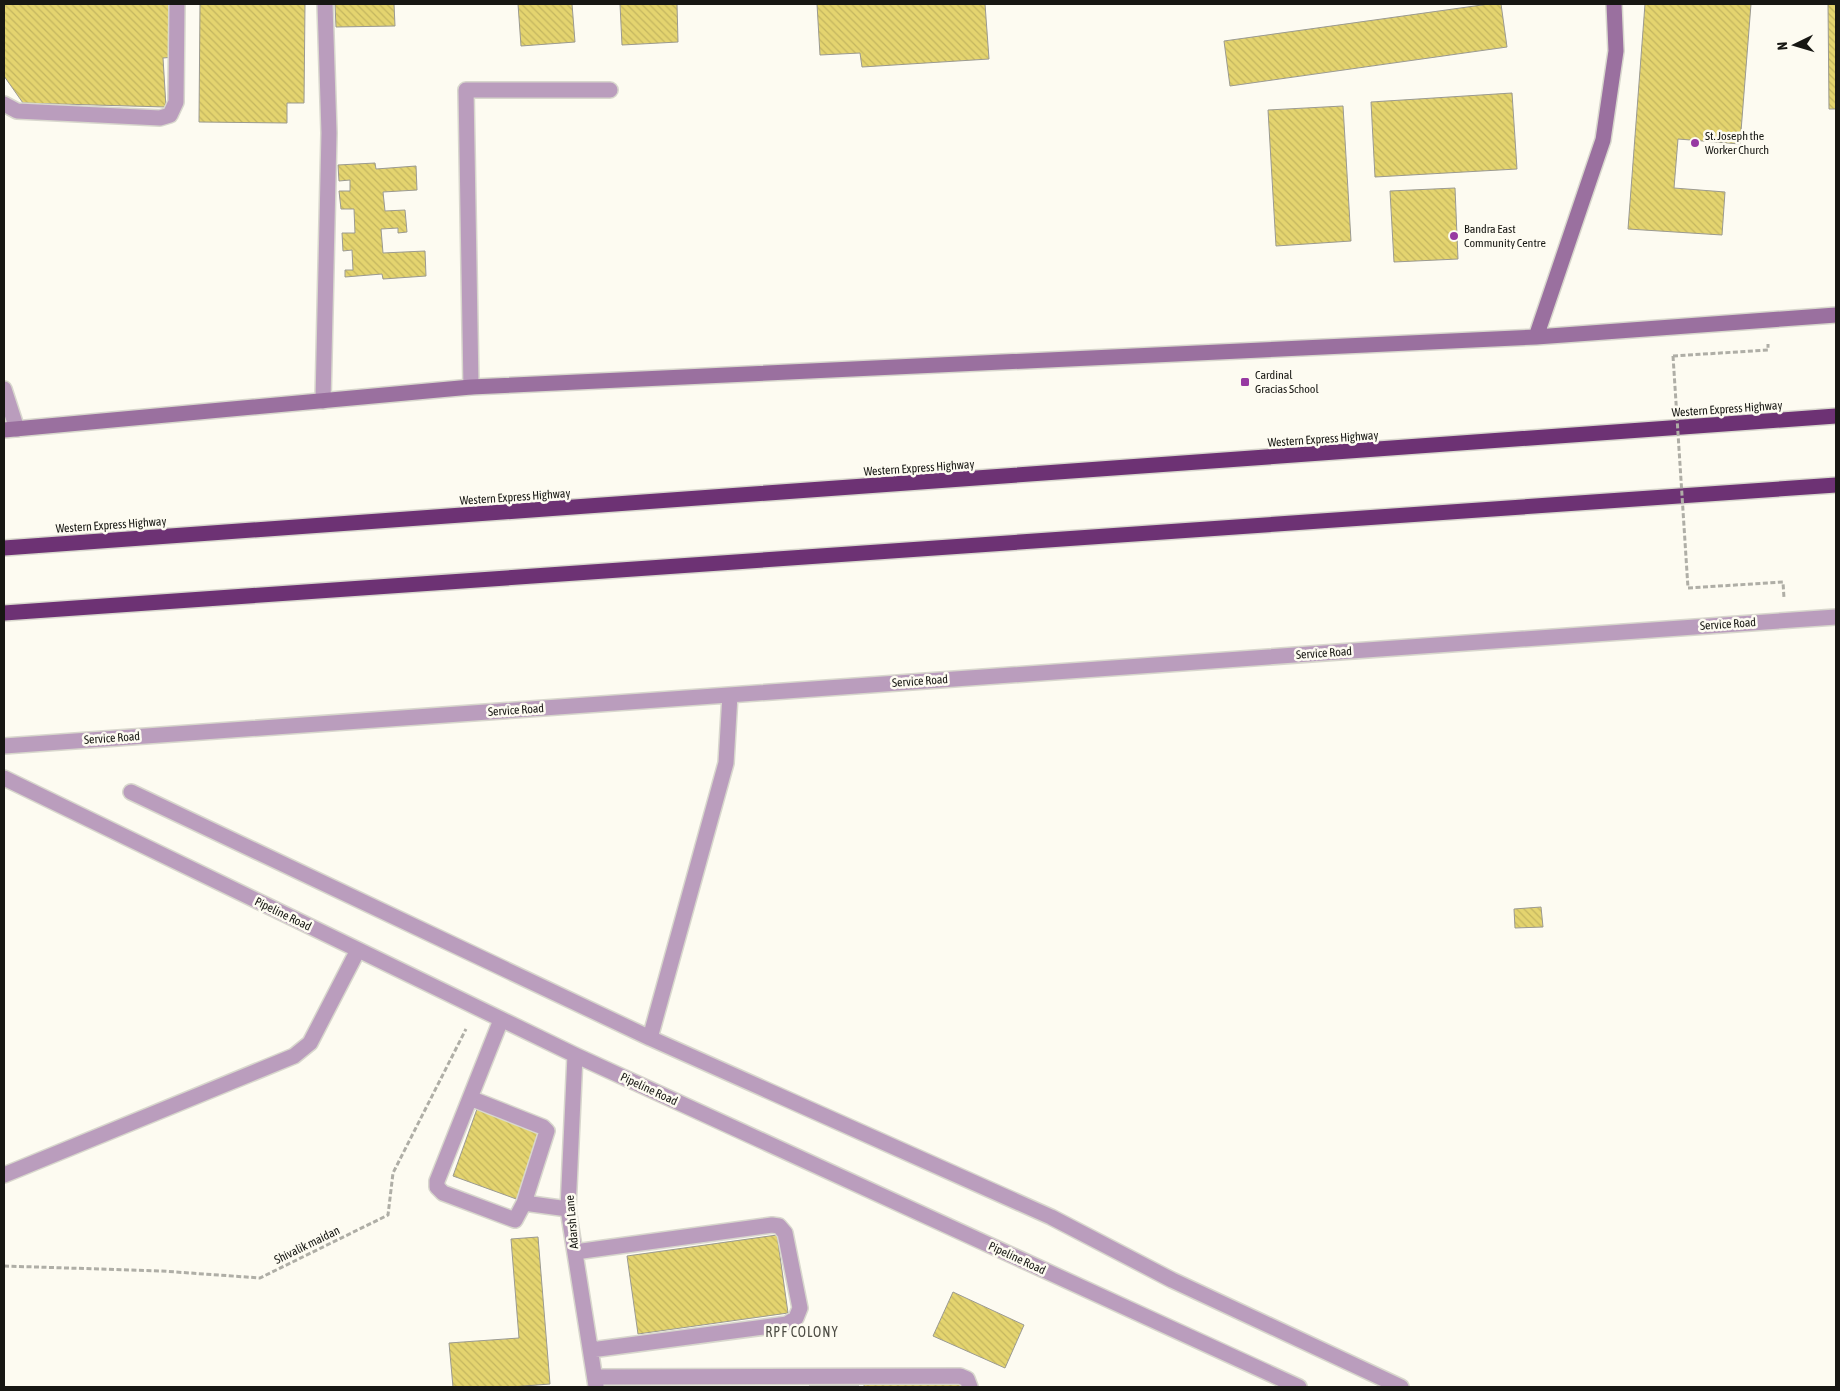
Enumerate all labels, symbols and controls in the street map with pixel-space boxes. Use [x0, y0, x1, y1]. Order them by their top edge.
north arrow [1770, 20, 1820, 70]
text: N [1774, 41, 1790, 51]
place label: St. Joseph the Worker Church [1705, 129, 1769, 157]
marker: St. Joseph the Worker Church [1689, 137, 1701, 149]
place label: Bandra East Community Centre [1464, 222, 1546, 250]
marker: Bandra East Community Centre [1448, 230, 1460, 242]
place label: Cardinal Gracias School [1255, 368, 1319, 396]
marker: Cardinal Gracias School [1239, 376, 1251, 388]
street label: Western Express Highway [1671, 398, 1783, 420]
street label: Western Express Highway [1267, 428, 1379, 450]
street label: Western Express Highway [863, 457, 975, 479]
street label: Western Express Highway [459, 486, 571, 508]
street label: Western Express Highway [55, 514, 167, 536]
street label: Service Road [1699, 615, 1757, 633]
street label: Service Road [1295, 644, 1353, 662]
street label: Service Road [891, 672, 949, 690]
street label: Service Road [487, 701, 545, 719]
street label: Service Road [83, 729, 141, 747]
street label: Pipeline Road [252, 894, 314, 934]
street label: Pipeline Road [618, 1070, 680, 1108]
street label: Adarsh Lane [563, 1195, 581, 1249]
street label: Shivalik maidan [272, 1223, 342, 1267]
street label: Pipeline Road [986, 1239, 1048, 1277]
district label: RPF COLONY [765, 1324, 839, 1340]

